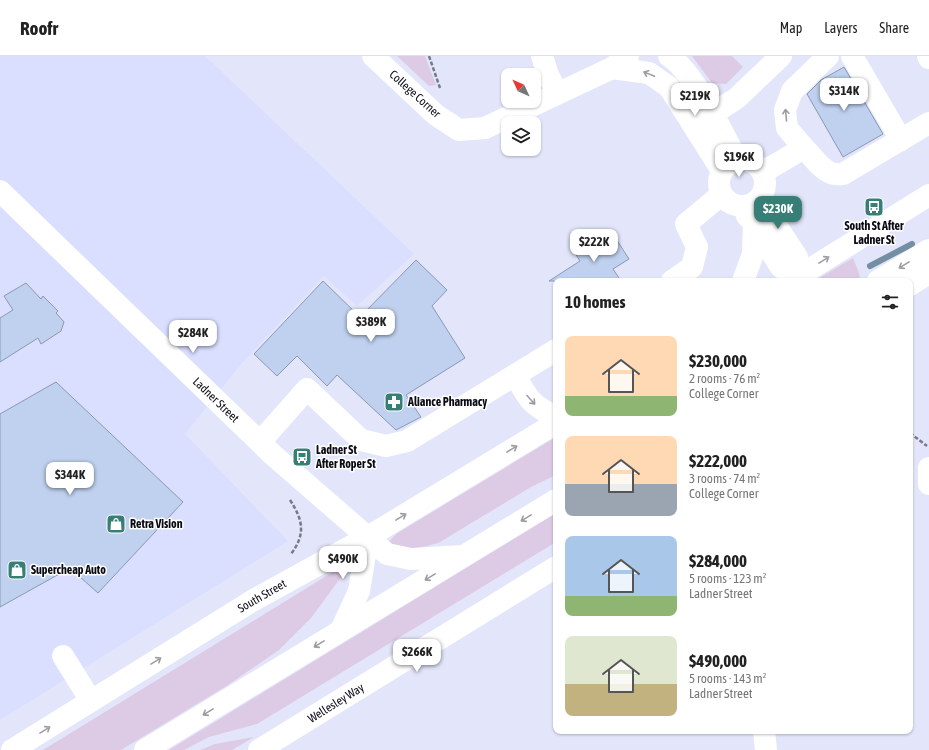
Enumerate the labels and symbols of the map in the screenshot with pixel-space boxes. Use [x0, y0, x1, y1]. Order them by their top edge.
street label: College Corner [386, 67, 444, 121]
north arrow [501, 68, 541, 108]
one-way arrow [644, 69, 656, 77]
pin: $314K [816, 78, 872, 112]
pin: $219K [667, 83, 723, 117]
one-way arrow [782, 109, 789, 122]
pin: $196K [711, 144, 767, 178]
pin: $230K [750, 196, 806, 230]
bus stop icon: South St After Ladner St [863, 196, 885, 218]
place label: South St After Ladner St [844, 219, 904, 247]
pin: $222K [566, 229, 622, 263]
one-way arrow [818, 256, 830, 264]
one-way arrow [898, 262, 910, 270]
pin: $389K [343, 309, 399, 343]
pin: $284K [165, 320, 221, 354]
street label: Ladner Street [190, 375, 242, 426]
pharmacy icon: Aliance Pharmacy [383, 391, 405, 413]
place label: Aliance Pharmacy [407, 395, 487, 409]
one-way arrow [526, 395, 536, 405]
place label: Ladner St After Roper St [315, 443, 376, 471]
one-way arrow [506, 445, 518, 453]
bus stop icon: Ladner St After Roper St [291, 446, 313, 468]
pin: $344K [42, 462, 98, 496]
one-way arrow [395, 512, 407, 520]
shop icon: Retra Vision [105, 513, 127, 535]
one-way arrow [520, 515, 532, 523]
place label: Retra Vision [130, 517, 183, 531]
pin: $490K [315, 546, 371, 580]
shop icon: Supercheap Auto [6, 559, 28, 581]
place label: Supercheap Auto [31, 563, 106, 577]
one-way arrow [424, 573, 436, 581]
street label: South Street [235, 576, 289, 615]
pin: $266K [389, 639, 445, 673]
one-way arrow [313, 640, 324, 648]
one-way arrow [150, 657, 161, 665]
street label: Wellesley Way [305, 680, 367, 726]
one-way arrow [202, 708, 214, 716]
one-way arrow [39, 725, 51, 733]

